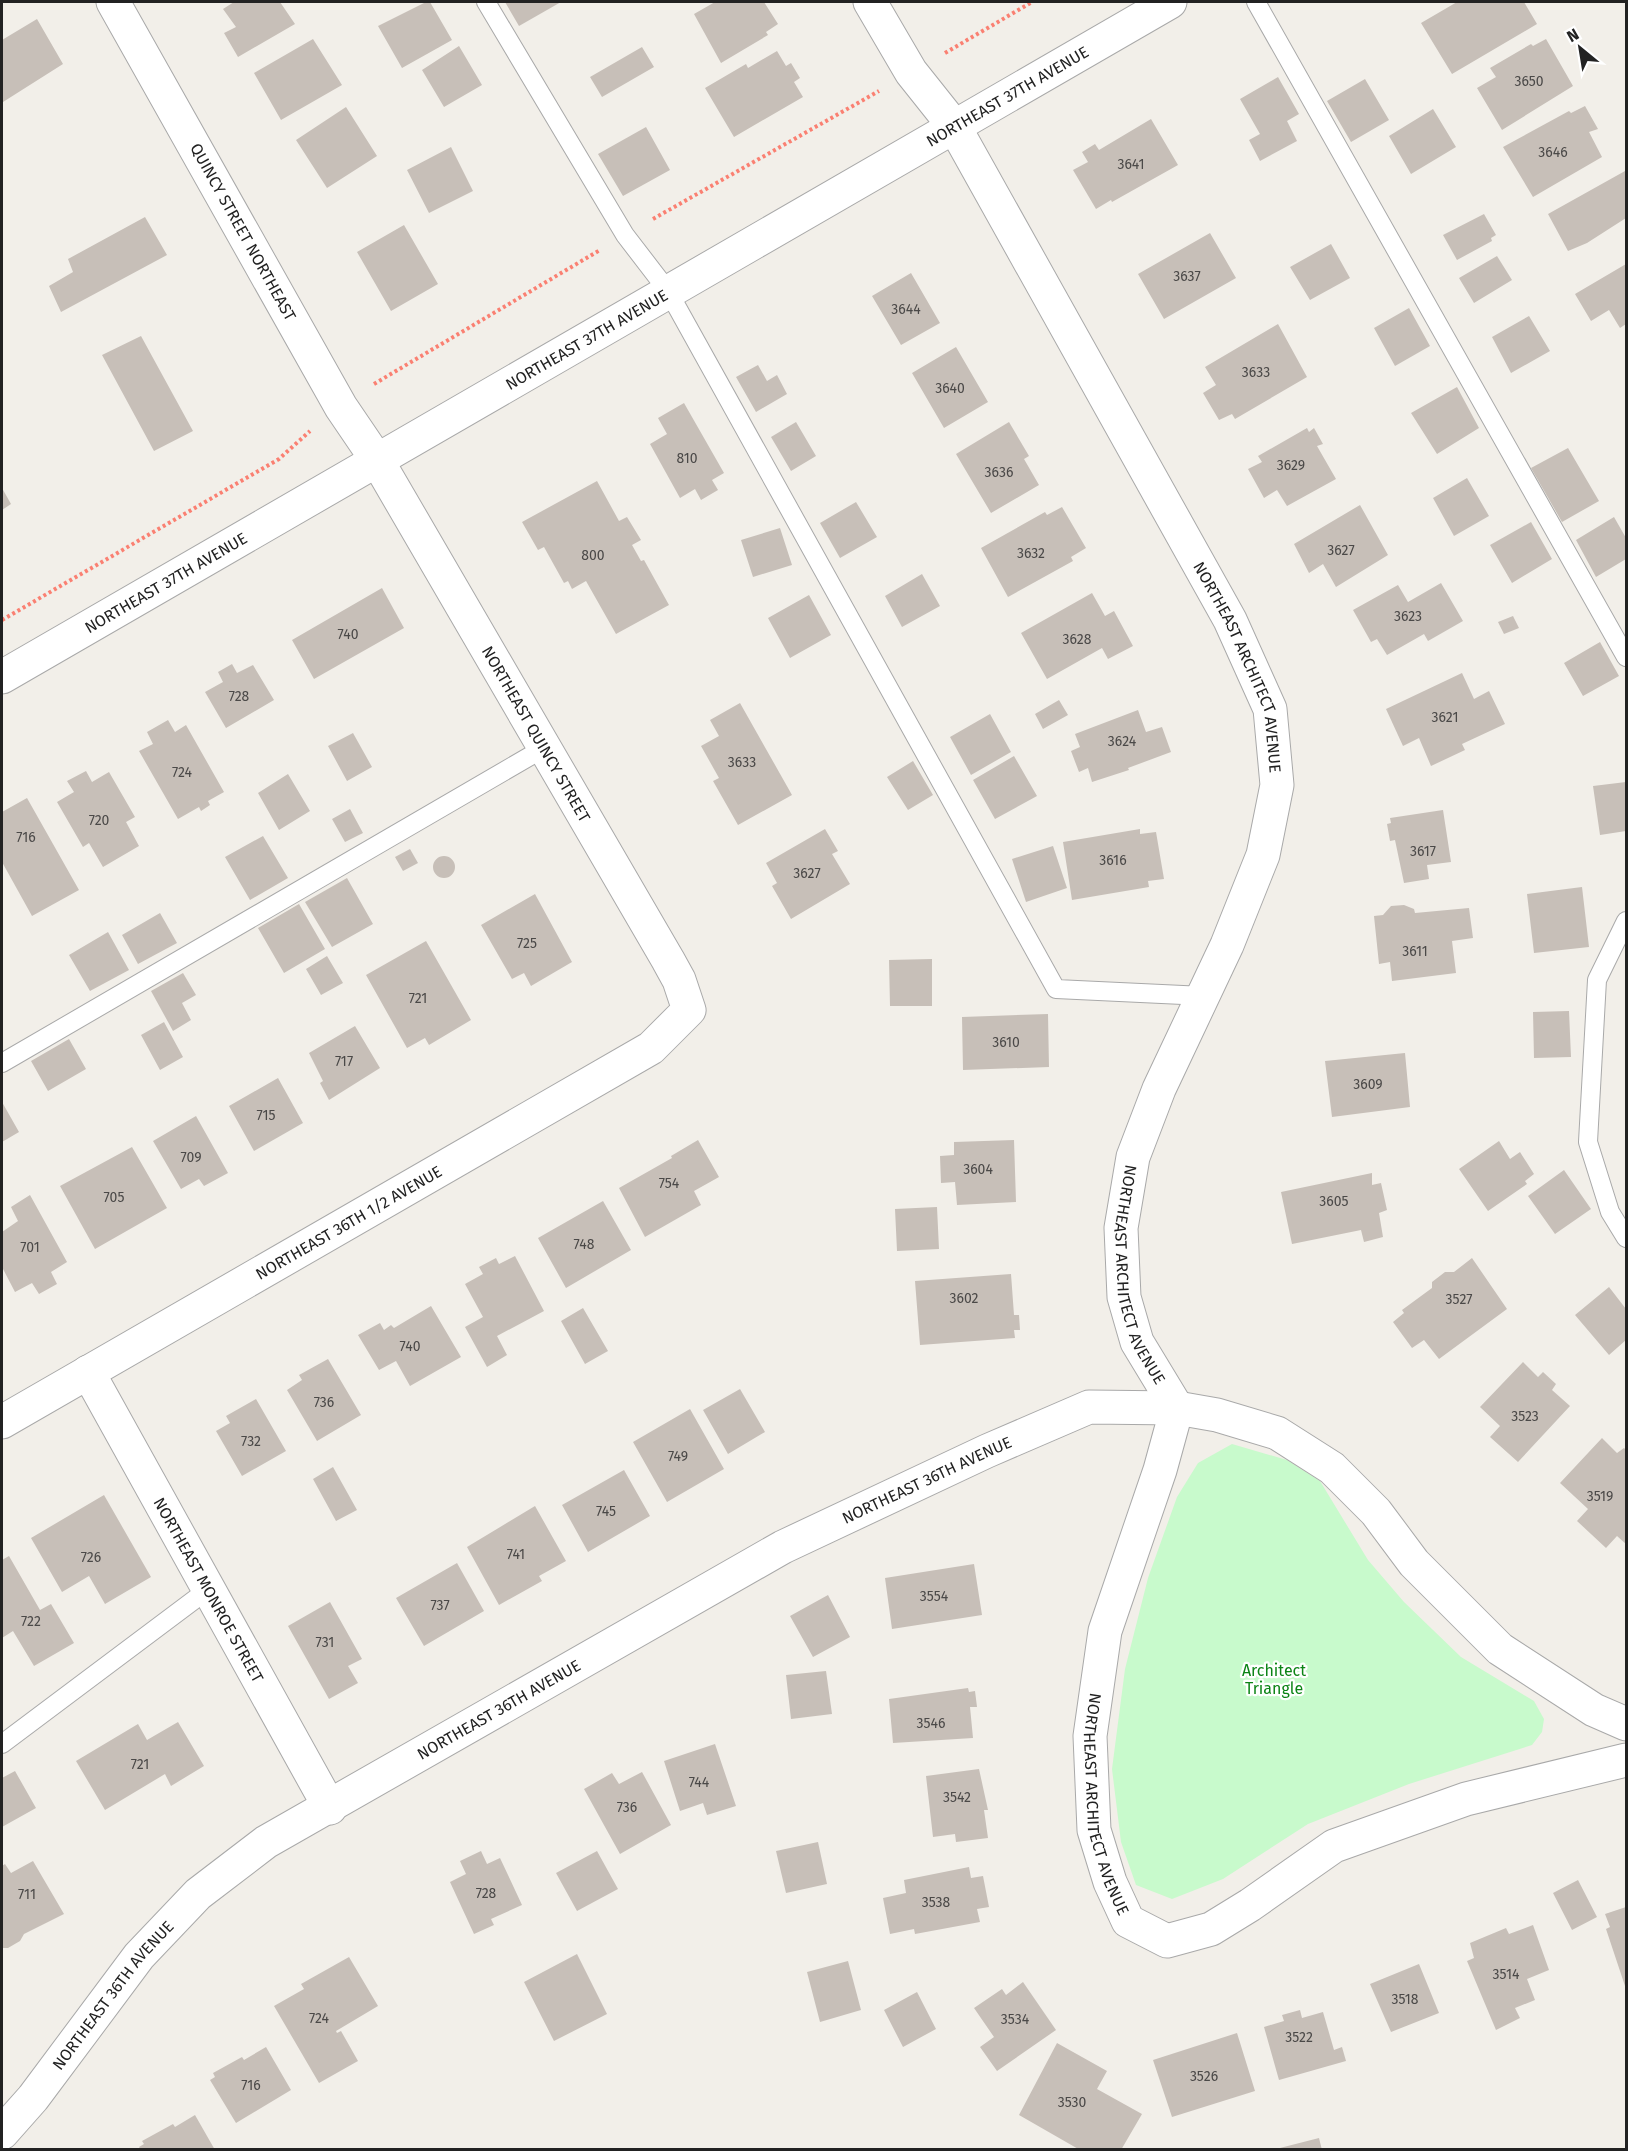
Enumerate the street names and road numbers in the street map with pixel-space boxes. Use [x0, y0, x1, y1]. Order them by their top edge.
street label: NORTHEAST 37TH AVENUE [923, 42, 1092, 150]
street label: QUINCY STREET NORTHEAST [186, 140, 300, 325]
street label: NORTHEAST 37TH AVENUE [502, 285, 671, 394]
street label: NORTHEAST 37TH AVENUE [81, 528, 250, 637]
street label: NORTHEAST ARCHITECT AVENUE [1190, 558, 1285, 774]
street label: NORTHEAST QUINCY STREET [478, 643, 595, 826]
street label: NORTHEAST 36TH 1/2 AVENUE [252, 1161, 445, 1283]
street label: NORTHEAST ARCHITECT AVENUE [1111, 1163, 1170, 1387]
street label: NORTHEAST 36TH AVENUE [839, 1432, 1014, 1527]
street label: NORTHEAST MONROE STREET [150, 1494, 268, 1686]
street label: NORTHEAST 36TH AVENUE [414, 1655, 584, 1763]
street label: NORTHEAST ARCHITECT AVENUE [1080, 1692, 1133, 1918]
street label: NORTHEAST 36TH AVENUE [48, 1917, 177, 2073]

